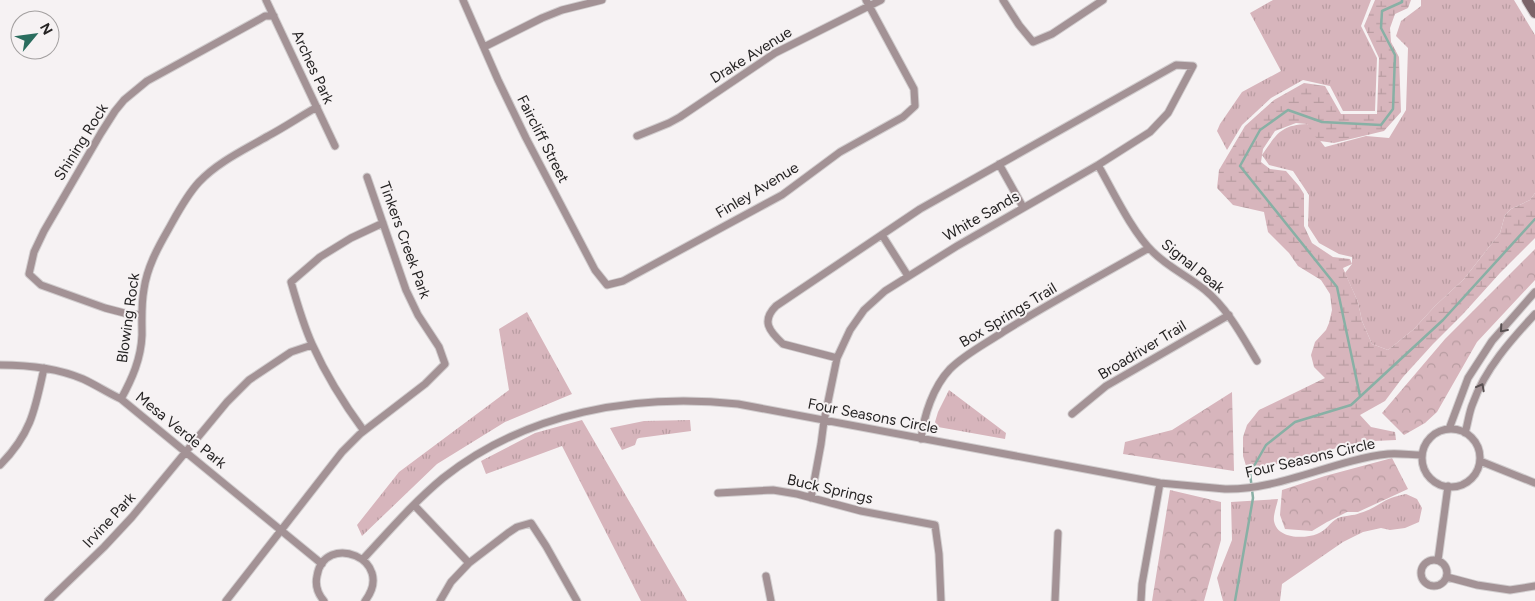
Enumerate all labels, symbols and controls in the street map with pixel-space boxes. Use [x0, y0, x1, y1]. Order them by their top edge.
north arrow [10, 10, 60, 60]
text: N [36, 20, 56, 38]
street label: Drake Avenue [707, 23, 795, 87]
street label: Arches Park [288, 27, 338, 107]
street label: Faircliff Street [513, 92, 573, 186]
street label: Shining Rock [50, 100, 112, 184]
street label: Finley Avenue [712, 158, 802, 222]
street label: Tinkers Creek Park [376, 179, 435, 302]
street label: White Sands [940, 187, 1022, 245]
street label: Signal Peak [1158, 235, 1229, 297]
street label: Blowing Rock [113, 271, 143, 364]
street label: Box Springs Trail [956, 279, 1060, 351]
street label: Broadriver Trail [1095, 317, 1189, 383]
one-way arrow [1500, 323, 1508, 332]
one-way arrow [1475, 383, 1485, 392]
street label: Mesa Verde Park [132, 388, 231, 473]
street label: Four Seasons Circle [806, 395, 940, 437]
street label: Four Seasons Circle [1243, 434, 1377, 482]
street label: Buck Springs [785, 470, 875, 508]
street label: Irvine Park [79, 488, 140, 551]

